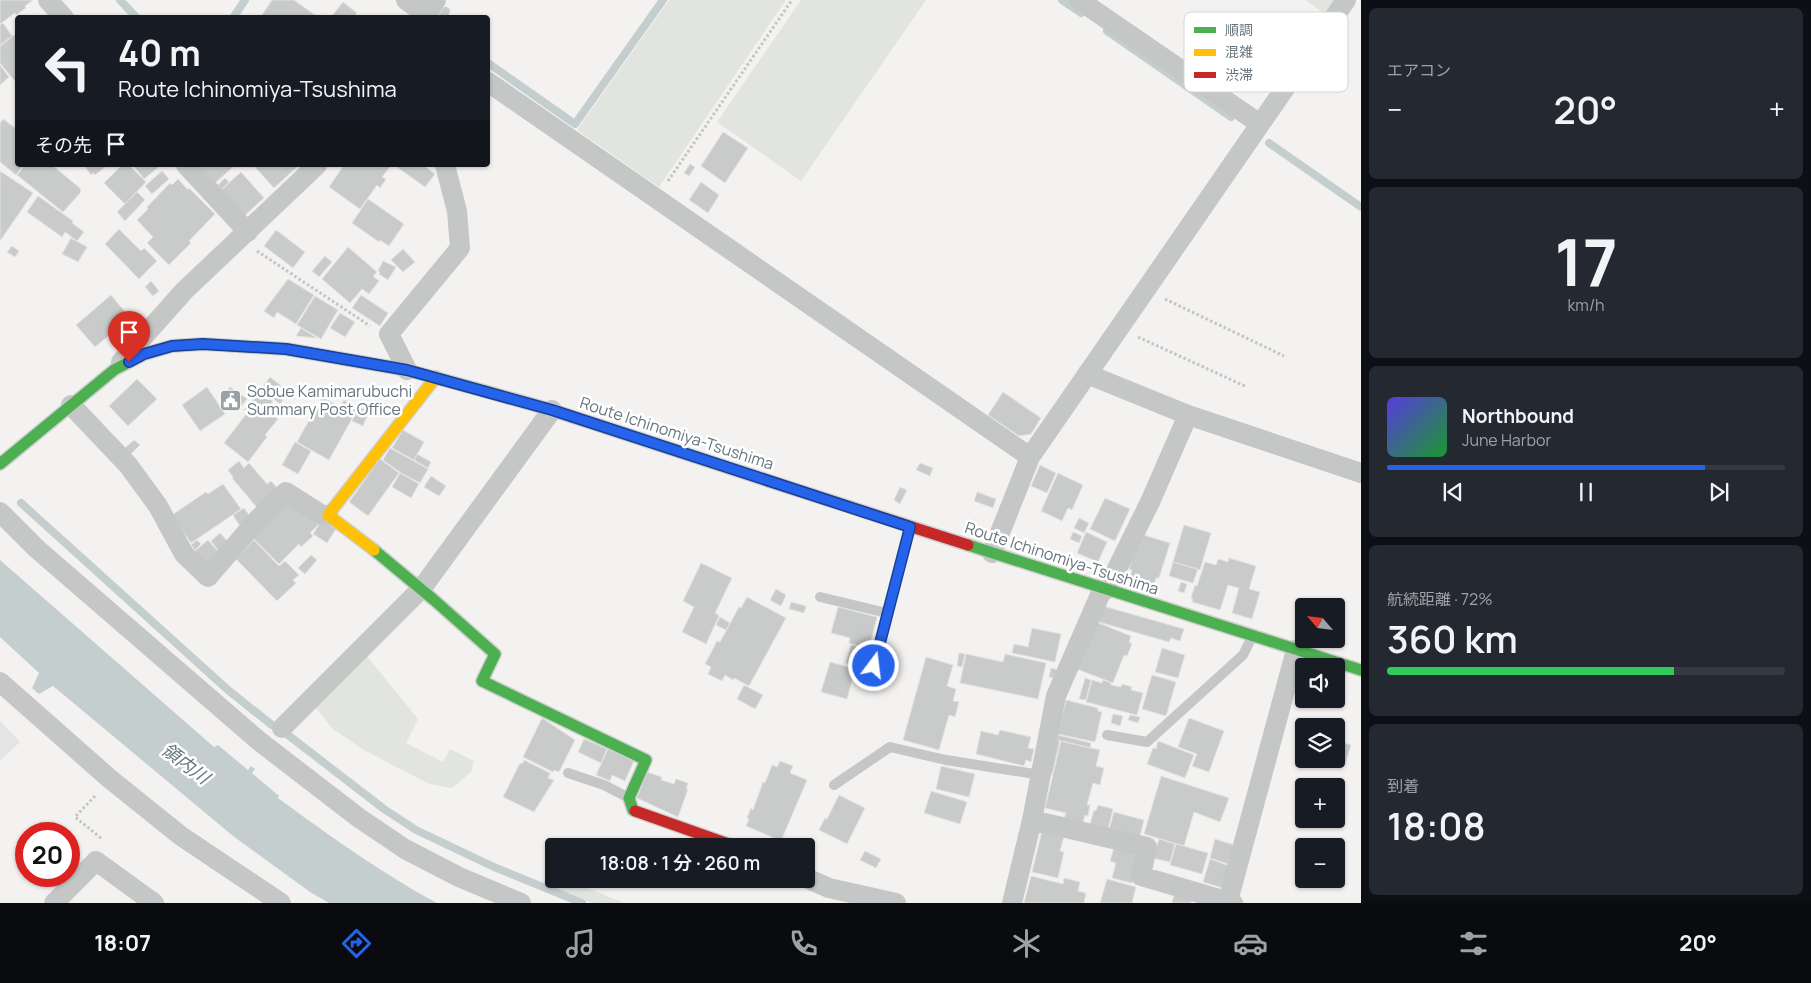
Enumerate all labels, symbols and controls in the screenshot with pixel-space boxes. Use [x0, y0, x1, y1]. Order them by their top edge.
legend [1184, 12, 1348, 92]
text: 順調 [1225, 20, 1253, 39]
text: 40 m [118, 29, 201, 77]
icon: left [35, 35, 100, 100]
text: 混雑 [1225, 42, 1253, 61]
text: エアコン [1387, 59, 1451, 81]
text: 渋滞 [1225, 65, 1253, 84]
text: Route Ichinomiya-Tsushima [118, 74, 397, 104]
text: 20° [1554, 83, 1617, 135]
text: − [1387, 90, 1402, 128]
text: + [1769, 90, 1785, 128]
icon: arrive [102, 130, 130, 158]
text: その先 [35, 132, 92, 158]
text: 17 [1554, 217, 1618, 306]
text: km/h [1567, 294, 1605, 316]
pin [108, 311, 150, 362]
icon: arrive [115, 318, 143, 346]
place label: Sobue Kamimarubuchi Summary Post Office [247, 380, 412, 420]
public building icon: Sobue Kamimarubuchi Summary Post Office [219, 388, 243, 412]
street label: Route Ichinomiya-Tsushima [577, 391, 777, 475]
text: Northbound [1462, 403, 1574, 429]
text: June Harbor [1462, 429, 1551, 451]
icon: previous [1439, 478, 1467, 506]
icon: pause [1572, 478, 1600, 506]
icon: next [1705, 478, 1733, 506]
street label: Route Ichinomiya-Tsushima [962, 516, 1162, 600]
text: 航続距離 · 72% [1387, 588, 1493, 610]
north arrow [1295, 598, 1345, 648]
map controls [1295, 598, 1345, 888]
text: 360 km [1387, 612, 1518, 664]
position arrow [847, 639, 899, 691]
button: sound [1295, 658, 1345, 708]
button: layers [1295, 718, 1345, 768]
water label: 領内川 [157, 737, 216, 790]
text: 到着 [1387, 775, 1419, 797]
button: + [1295, 778, 1345, 828]
text: 18:08 [1387, 799, 1486, 851]
speed limit sign: 20 [15, 822, 80, 887]
button: − [1295, 838, 1345, 888]
text: 18:08 · 1 分 · 260 m [600, 850, 760, 876]
icon: directions [339, 926, 374, 961]
icon: music [563, 926, 598, 961]
icon: phone [786, 926, 821, 961]
icon: climate [1009, 926, 1044, 961]
icon: car [1233, 926, 1268, 961]
icon: filters [1456, 926, 1491, 961]
text: 18:07 [94, 928, 151, 958]
text: 20° [1679, 928, 1717, 958]

